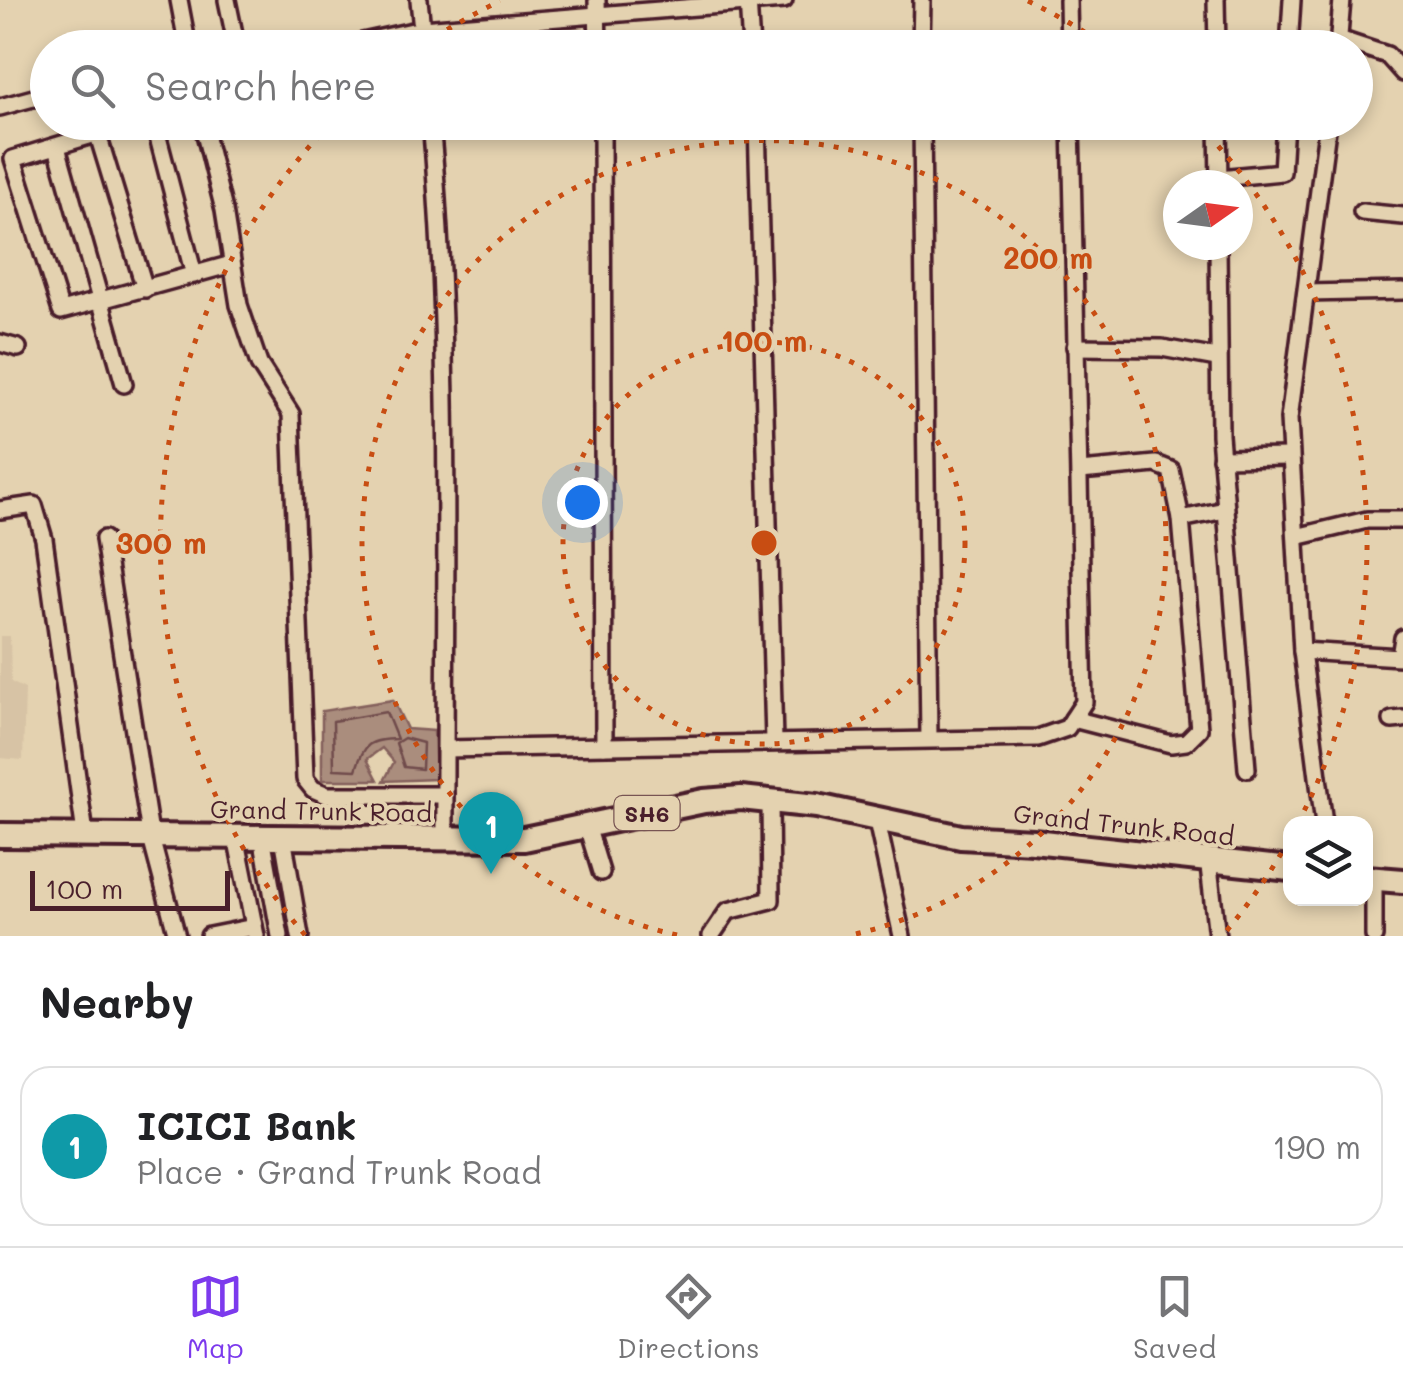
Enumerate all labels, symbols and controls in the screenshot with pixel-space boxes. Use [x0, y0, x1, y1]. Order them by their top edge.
search box [30, 30, 1373, 140]
icon: search [65, 58, 120, 113]
text: Search here [145, 60, 376, 110]
north arrow [1163, 170, 1253, 260]
text: 200 m [1003, 237, 1093, 277]
text: 100 m [721, 320, 807, 360]
your location [557, 477, 608, 528]
text: 300 m [115, 522, 207, 562]
centre of rings [746, 525, 782, 561]
street label: Grand Trunk Road [210, 792, 432, 828]
pin: 1 [458, 792, 524, 874]
road number: SH6 [614, 796, 680, 830]
street label: Grand Trunk Road [1012, 796, 1236, 852]
map controls [1283, 816, 1373, 906]
button: layers [1283, 816, 1373, 906]
scale bar [30, 866, 230, 910]
text: 100 m [45, 870, 123, 906]
text: Nearby [40, 974, 194, 1029]
text: ICICI Bank [137, 1100, 356, 1150]
text: 1 [67, 1125, 82, 1167]
text: 190 m [1272, 1125, 1361, 1167]
text: Place · Grand Trunk Road [137, 1150, 542, 1192]
tab: Map [187, 1269, 244, 1365]
tab: Directions [617, 1269, 760, 1365]
tab: Saved [1133, 1269, 1216, 1365]

